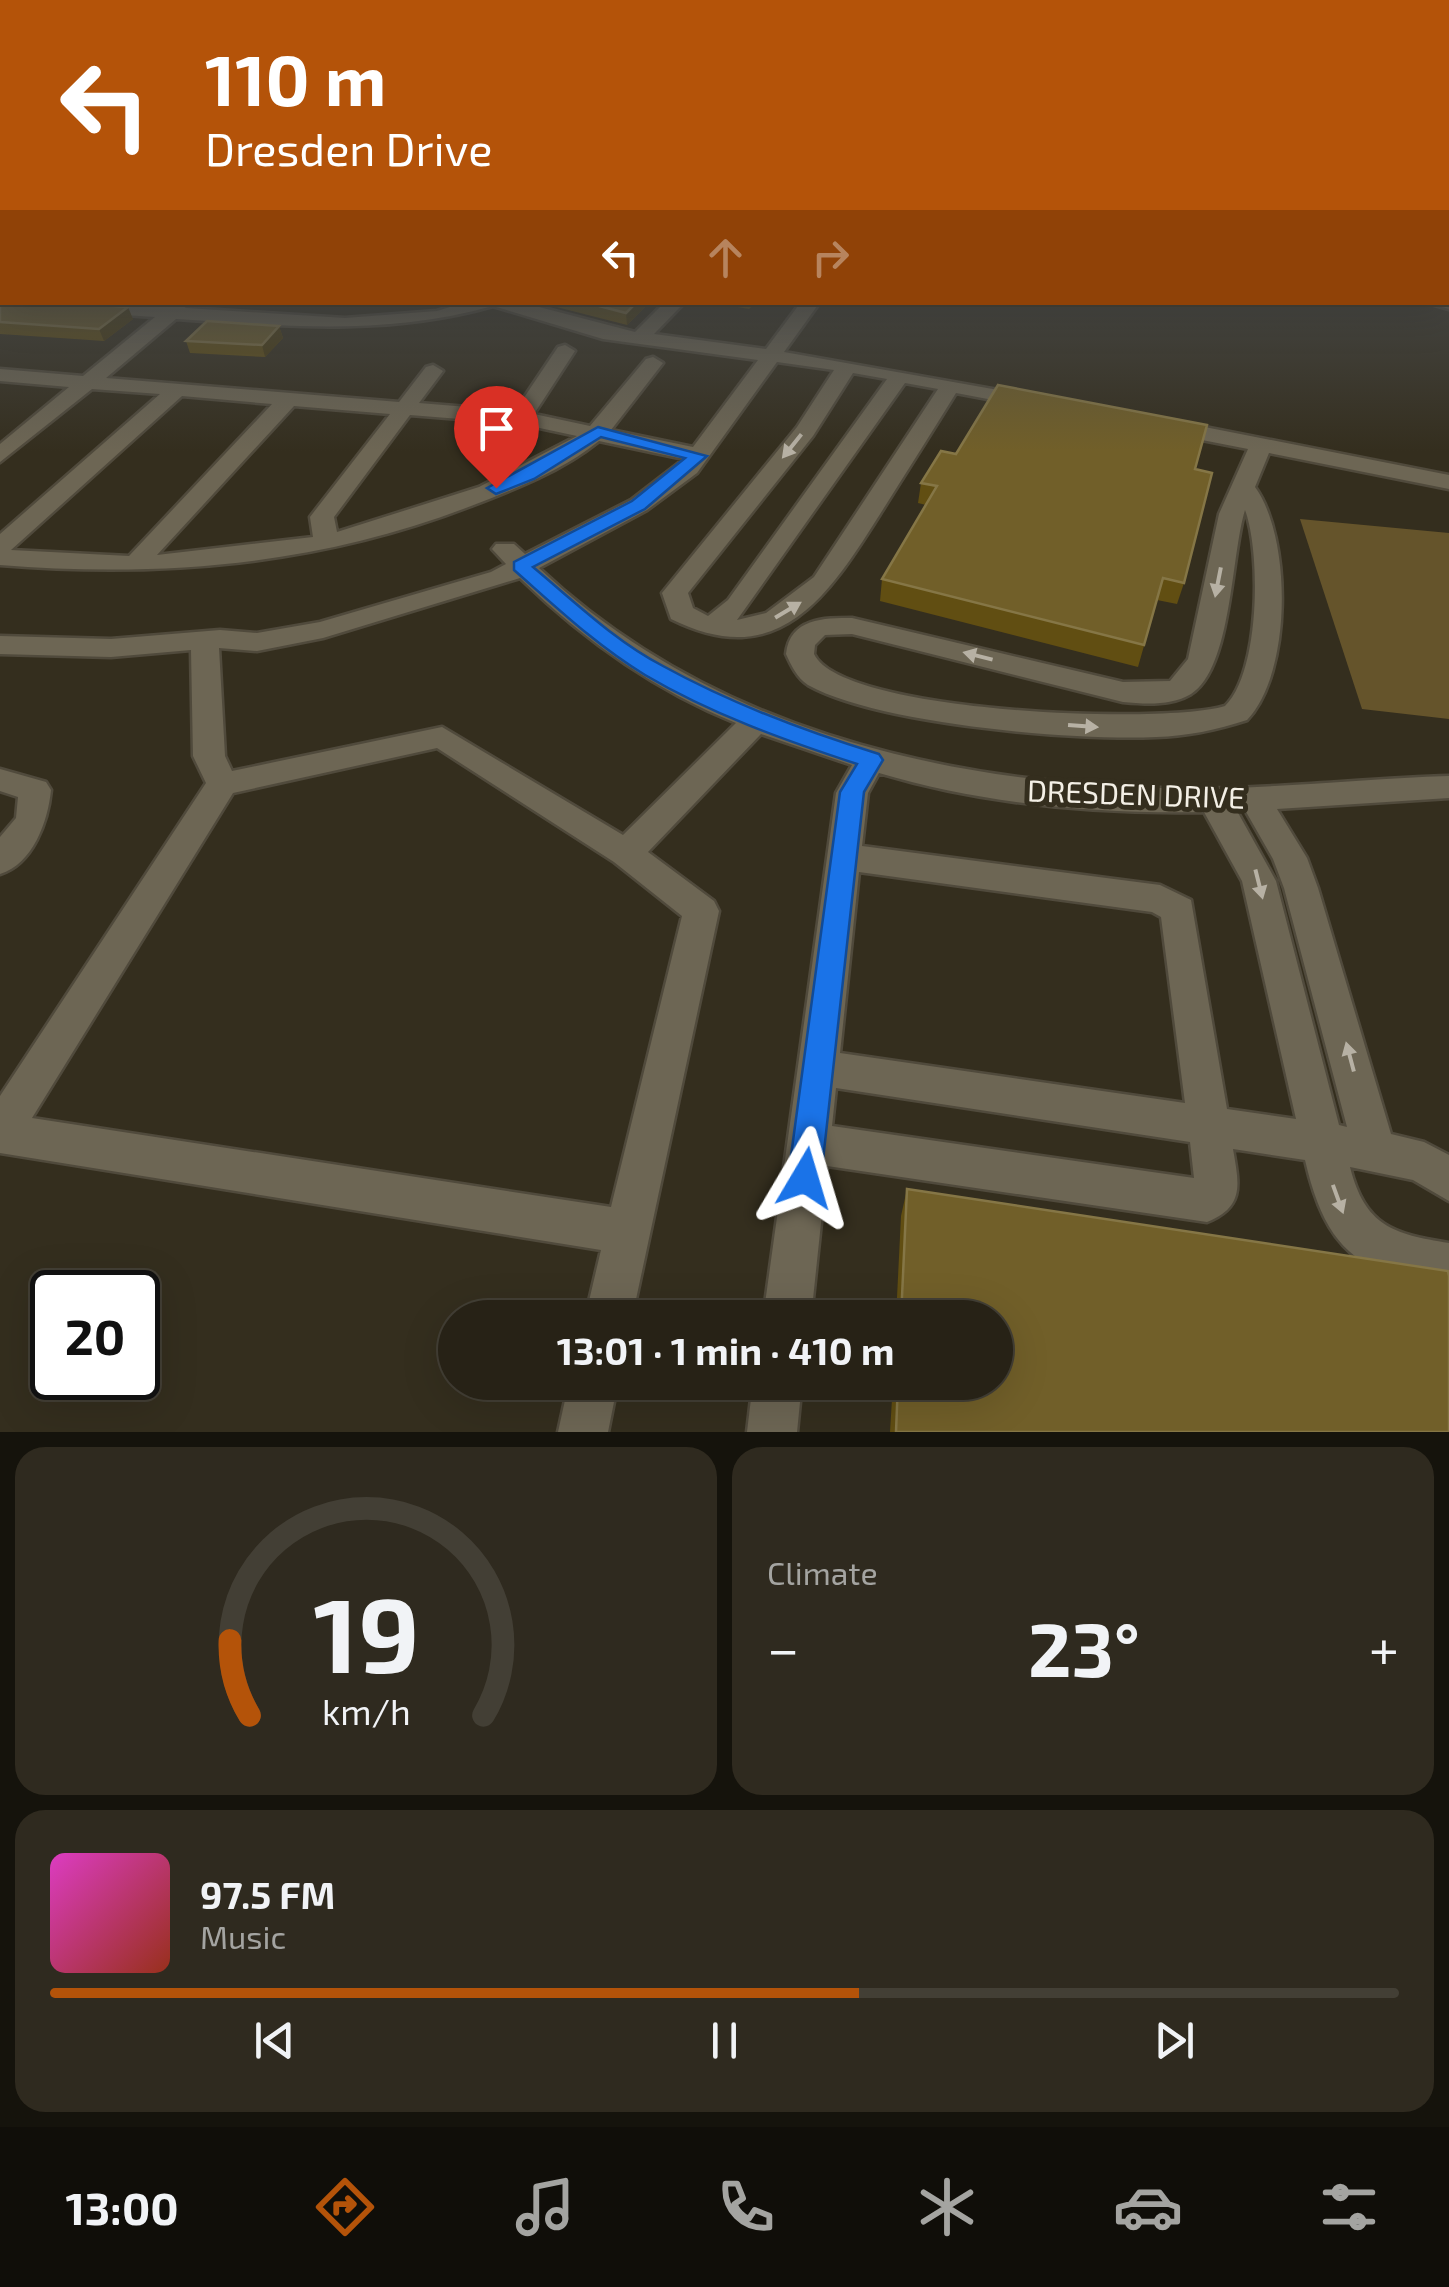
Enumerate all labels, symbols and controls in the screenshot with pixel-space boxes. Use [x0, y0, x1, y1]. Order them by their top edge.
text: 110 m [205, 36, 386, 120]
icon: left [40, 40, 170, 170]
text: Dresden Drive [205, 121, 492, 175]
icon: left [593, 230, 648, 285]
icon: ahead [698, 230, 753, 285]
icon: right [803, 230, 858, 285]
pin [454, 386, 539, 489]
icon: arrive [469, 401, 524, 456]
one-way arrow [782, 434, 803, 459]
one-way arrow [1210, 567, 1225, 598]
one-way arrow [774, 602, 802, 619]
one-way arrow [962, 648, 993, 663]
one-way arrow [1068, 718, 1100, 734]
street label: DRESDEN DRIVE [1026, 771, 1246, 815]
one-way arrow [1251, 869, 1267, 900]
one-way arrow [1342, 1041, 1358, 1072]
position arrow [753, 1126, 857, 1230]
one-way arrow [1331, 1184, 1346, 1214]
speed limit sign: 20 [30, 1270, 160, 1400]
text: 13:01 · 1 min · 410 m [557, 1327, 894, 1373]
text: Climate [767, 1553, 878, 1591]
text: 19 [313, 1569, 419, 1694]
text: 23° [1028, 1602, 1140, 1692]
text: − [767, 1614, 799, 1680]
text: + [1369, 1614, 1399, 1680]
text: km/h [322, 1689, 410, 1732]
text: 97.5 FM [200, 1871, 335, 1917]
text: Music [200, 1917, 286, 1955]
icon: previous [247, 2013, 302, 2068]
icon: pause [697, 2013, 752, 2068]
icon: next [1147, 2013, 1202, 2068]
icon: directions [310, 2172, 380, 2242]
icon: music [510, 2172, 580, 2242]
icon: phone [711, 2172, 781, 2242]
icon: climate [912, 2172, 982, 2242]
icon: car [1113, 2172, 1183, 2242]
icon: filters [1314, 2172, 1384, 2242]
text: 13:00 [65, 2180, 179, 2234]

